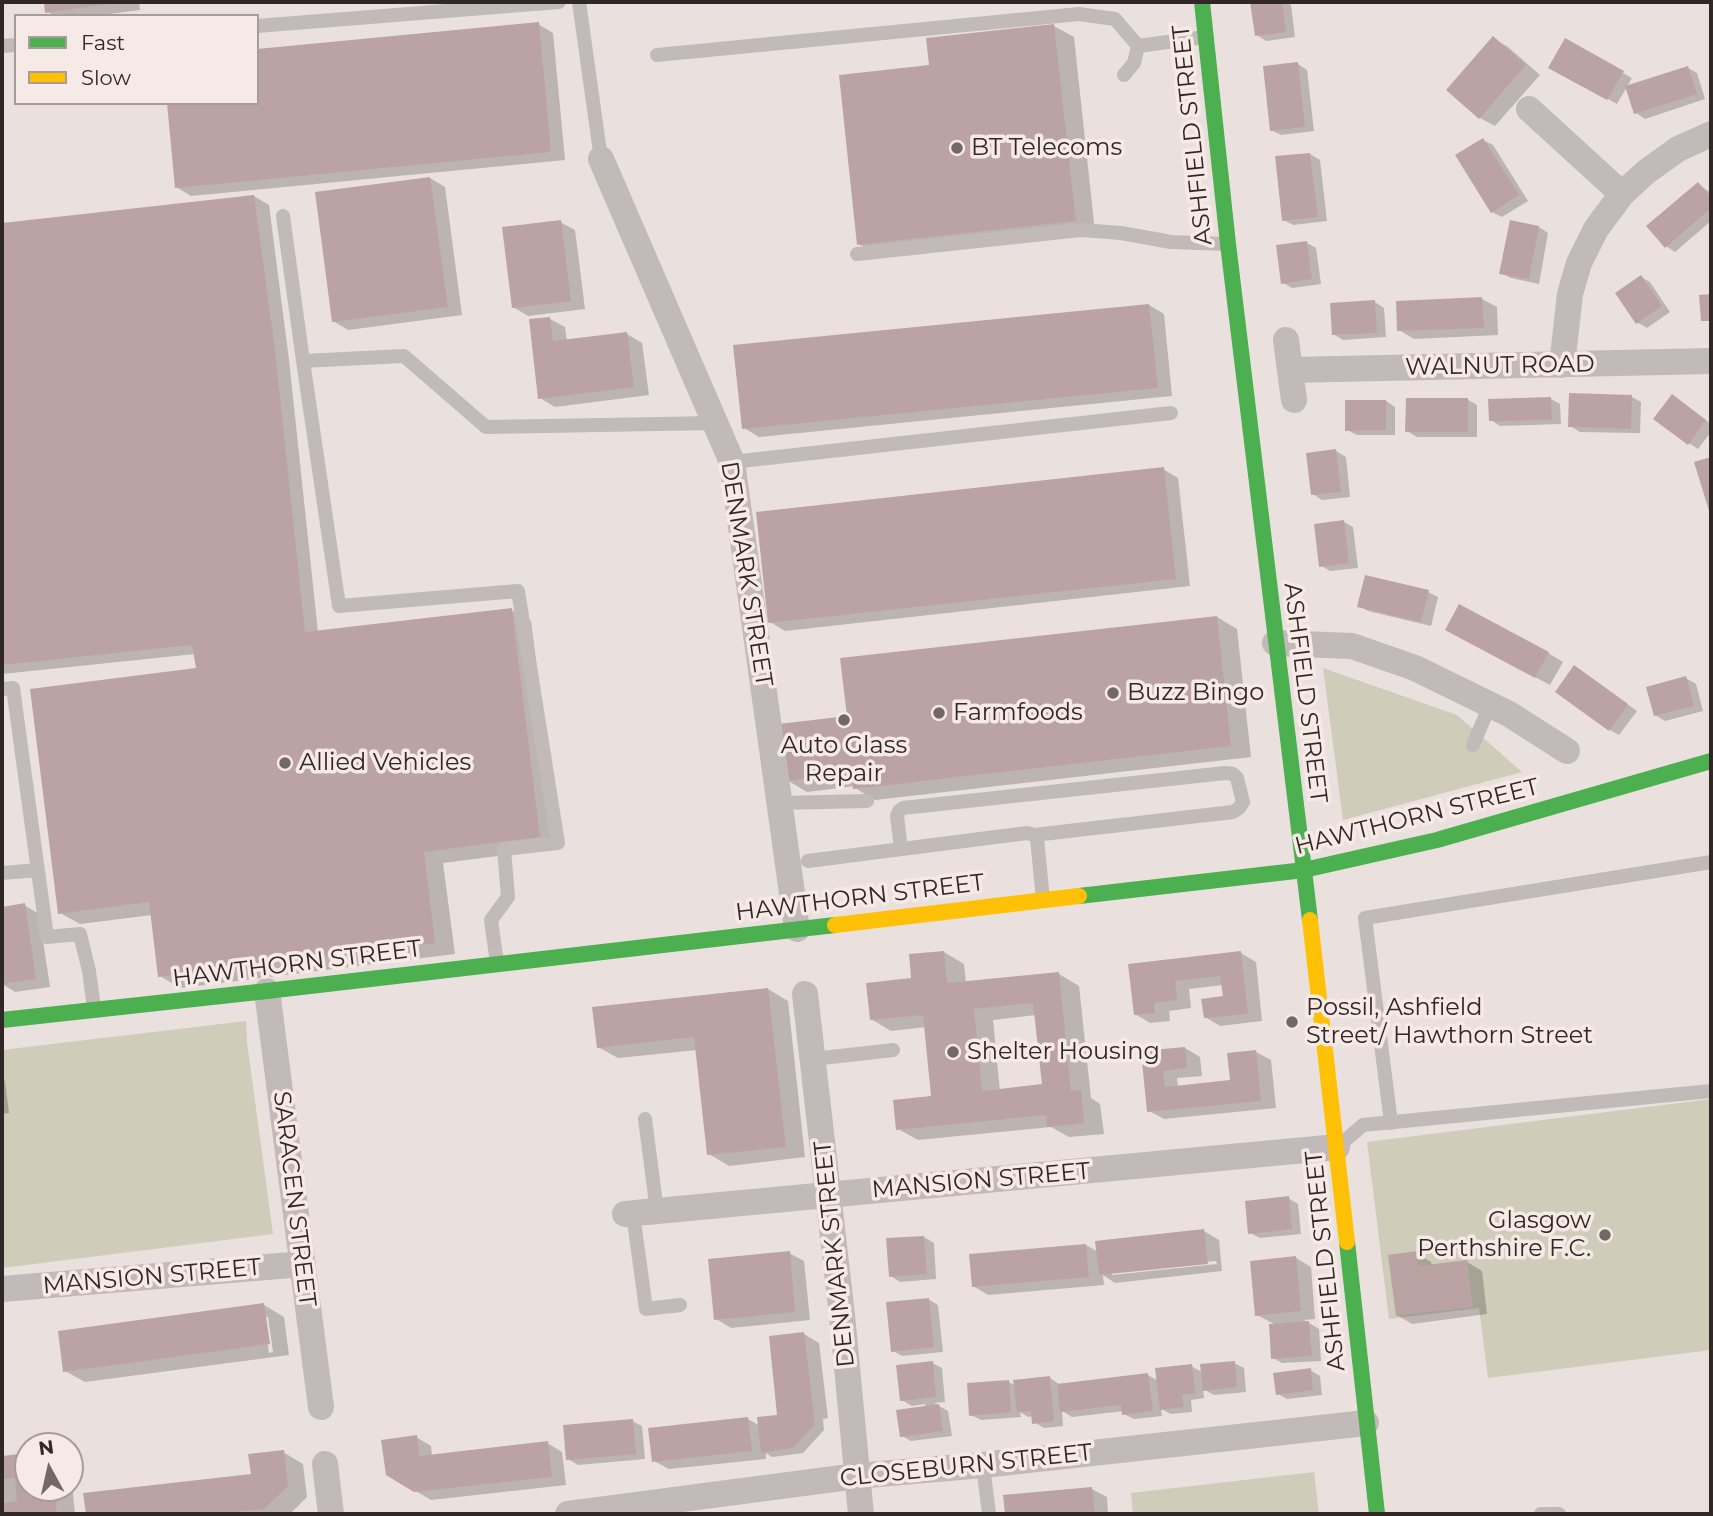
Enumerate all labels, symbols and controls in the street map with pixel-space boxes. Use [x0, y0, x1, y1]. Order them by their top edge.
legend [14, 14, 259, 105]
street label: ASHFIELD STREET [1167, 23, 1219, 247]
text: Fast [81, 30, 125, 55]
text: Slow [81, 65, 131, 90]
place label: BT Telecoms [971, 134, 1122, 162]
marker: BT Telecoms [949, 140, 965, 156]
street label: WALNUT ROAD [1405, 350, 1595, 382]
street label: DENMARK STREET [714, 459, 778, 689]
street label: ASHFIELD STREET [1277, 581, 1333, 805]
place label: Buzz Bingo [1127, 679, 1264, 707]
marker: Buzz Bingo [1105, 685, 1121, 701]
place label: Farmfoods [953, 699, 1083, 727]
marker: Farmfoods [931, 705, 947, 721]
marker: Auto Glass Repair [836, 712, 852, 728]
place label: Auto Glass Repair [781, 732, 907, 788]
place label: Allied Vehicles [299, 749, 471, 777]
marker: Allied Vehicles [277, 755, 293, 771]
street label: HAWTHORN STREET [1292, 773, 1542, 861]
street label: HAWTHORN STREET [734, 868, 986, 928]
street label: HAWTHORN STREET [171, 934, 423, 994]
place label: Possil, Ashfield Street/ Hawthorn Street [1306, 994, 1593, 1050]
marker: Possil, Ashfield Street/ Hawthorn Street [1284, 1014, 1300, 1030]
place label: Shelter Housing [967, 1038, 1160, 1066]
marker: Shelter Housing [945, 1044, 961, 1060]
street label: SARACEN STREET [267, 1090, 321, 1308]
street label: DENMARK STREET [809, 1139, 861, 1369]
street label: ASHFIELD STREET [1300, 1149, 1352, 1373]
street label: MANSION STREET [871, 1157, 1091, 1205]
place label: Glasgow Perthshire F.C. [1417, 1207, 1591, 1263]
marker: Glasgow Perthshire F.C. [1597, 1227, 1613, 1243]
street label: MANSION STREET [42, 1253, 262, 1301]
north arrow [14, 1432, 84, 1502]
text: N [37, 1435, 55, 1460]
street label: CLOSEBURN STREET [838, 1438, 1094, 1494]

